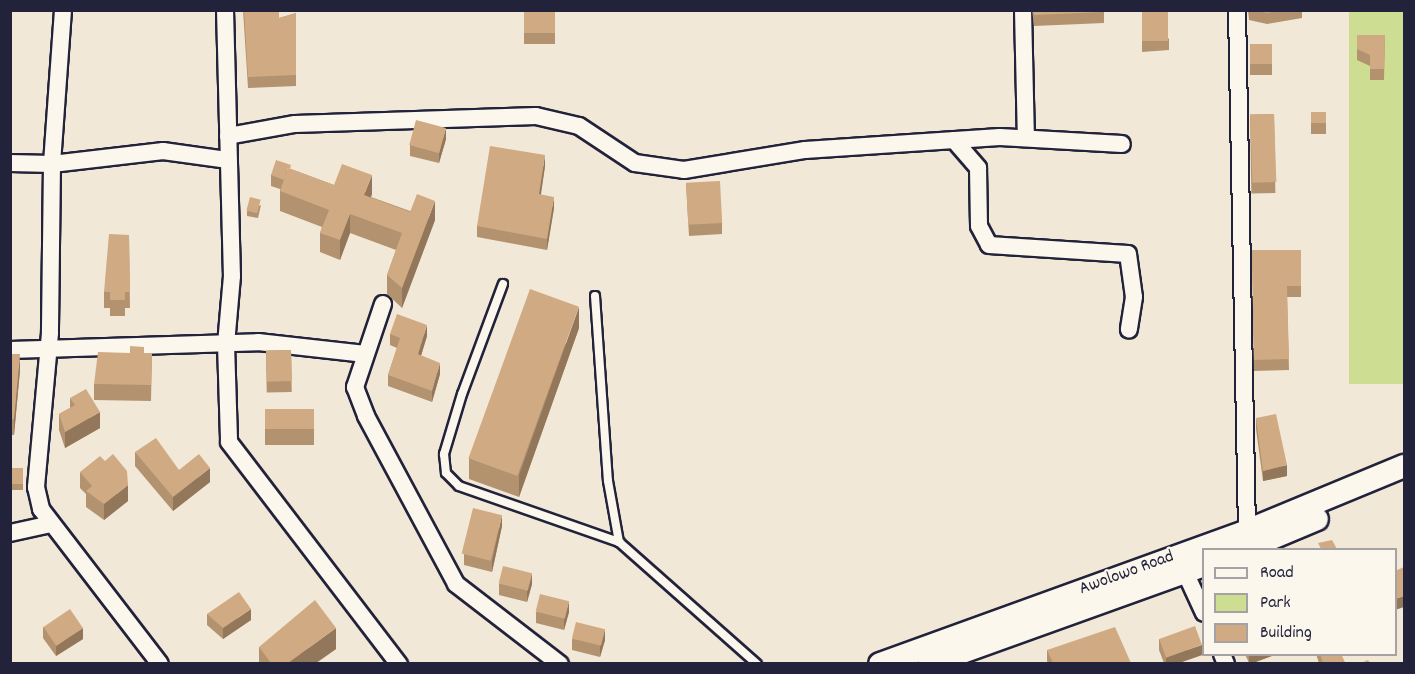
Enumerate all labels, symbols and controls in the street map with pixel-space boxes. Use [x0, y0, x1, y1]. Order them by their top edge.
street label: Awolowo Road [1077, 547, 1177, 601]
legend [1202, 548, 1397, 656]
text: Road [1260, 561, 1294, 586]
text: Park [1260, 591, 1291, 616]
text: Building [1260, 621, 1312, 646]

